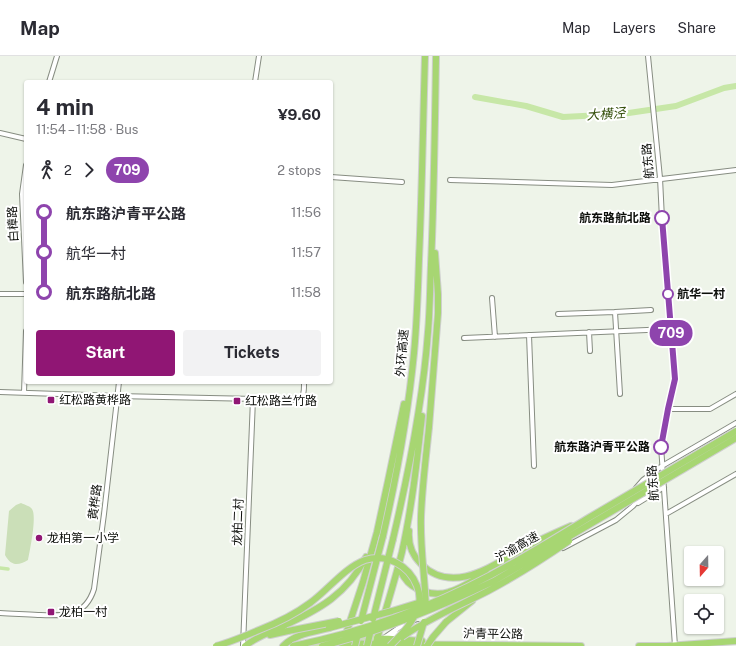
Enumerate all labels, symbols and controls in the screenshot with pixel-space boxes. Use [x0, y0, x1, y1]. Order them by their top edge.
text: Map [20, 17, 60, 39]
text: Map [562, 20, 590, 36]
text: Layers [612, 20, 656, 36]
text: Share [678, 20, 716, 36]
text: 4 min [36, 94, 94, 120]
water label: 大横泾 [586, 105, 628, 123]
text: ¥9.60 [278, 106, 321, 123]
text: 11:54 – 11:58 · Bus [36, 122, 138, 137]
street label: 航东路 [639, 142, 657, 180]
icon: walk [36, 159, 58, 181]
icon: forward [78, 159, 100, 181]
text: 709 [114, 162, 141, 178]
text: 2 [64, 163, 72, 178]
text: 2 stops [277, 163, 321, 178]
text: 航东路沪青平公路 [66, 205, 186, 222]
text: 11:56 [291, 205, 321, 220]
street label: 白樟路 [5, 206, 21, 242]
marker: 航东路航北路 [654, 210, 670, 226]
place label: 航东路航北路 [579, 211, 651, 225]
text: 航华一村 [66, 245, 126, 262]
text: 11:57 [291, 245, 321, 260]
text: 航东路航北路 [66, 285, 156, 302]
text: 11:58 [291, 285, 321, 300]
place label: 航华一村 [677, 287, 725, 301]
marker: 航华一村 [662, 288, 674, 300]
line badge: 709 [648, 320, 694, 346]
text: 709 [658, 325, 684, 341]
street label: 外环高速 [393, 328, 411, 378]
button: Start [36, 330, 175, 376]
button: Tickets [183, 330, 321, 376]
place label: 红松路黄桦路 [59, 393, 131, 407]
place label: 红松路兰竹路 [245, 394, 317, 408]
marker: 红松路黄桦路 [46, 395, 56, 405]
marker: 红松路兰竹路 [232, 396, 242, 406]
marker: 航东路沪青平公路 [653, 439, 669, 455]
place label: 航东路沪青平公路 [554, 440, 650, 454]
street label: 航东路 [645, 465, 661, 501]
street label: 黄桦路 [86, 483, 104, 521]
street label: 龙柏二村 [230, 497, 246, 546]
street label: 沪渝高速 [493, 529, 541, 565]
place label: 龙柏第一小学 [47, 531, 119, 545]
marker: 龙柏第一小学 [34, 533, 44, 543]
north arrow [684, 546, 724, 586]
map controls [684, 546, 724, 634]
button: locate [684, 594, 724, 634]
place label: 龙柏一村 [59, 605, 108, 619]
marker: 龙柏一村 [46, 607, 56, 617]
street label: 沪青平公路 [463, 626, 523, 642]

